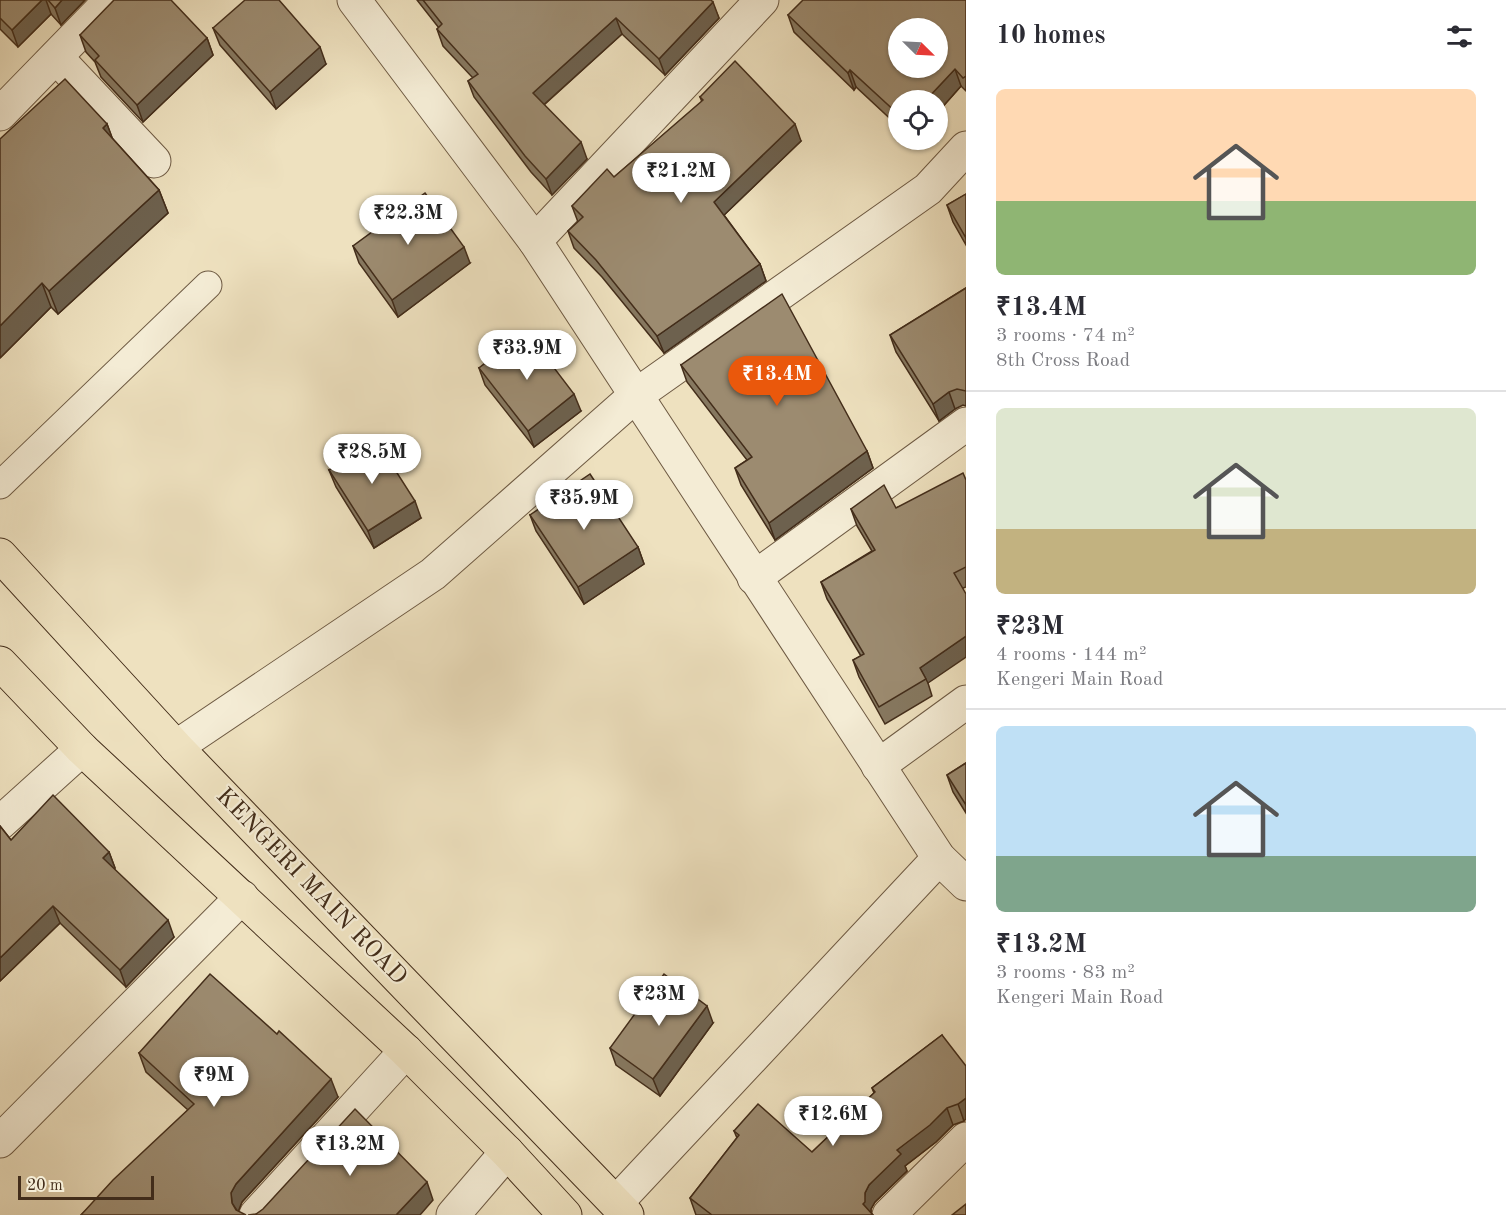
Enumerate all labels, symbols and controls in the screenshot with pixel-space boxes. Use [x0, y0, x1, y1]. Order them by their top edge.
north arrow [888, 18, 948, 78]
map controls [888, 18, 948, 150]
icon: filters [1443, 20, 1476, 53]
text: 10 homes [996, 23, 1105, 49]
button: locate [888, 90, 948, 150]
icon: home [1182, 128, 1290, 236]
pin: ₹21.2M [632, 153, 730, 204]
text: ₹21.2M [646, 162, 716, 182]
pin: ₹22.3M [359, 195, 457, 246]
text: ₹22.3M [373, 204, 443, 224]
text: ₹13.4M [996, 295, 1087, 321]
text: 3 rooms · 74 m² [996, 326, 1135, 346]
pin: ₹33.9M [478, 330, 576, 381]
text: ₹33.9M [492, 339, 562, 359]
text: 8th Cross Road [996, 351, 1130, 371]
pin: ₹13.4M [728, 356, 826, 407]
text: ₹13.4M [742, 365, 812, 385]
pin: ₹28.5M [323, 434, 421, 485]
text: ₹28.5M [337, 443, 407, 463]
icon: home [1182, 447, 1290, 555]
pin: ₹35.9M [535, 480, 633, 531]
text: ₹35.9M [549, 489, 619, 509]
text: ₹23M [996, 614, 1064, 640]
text: 4 rooms · 144 m² [996, 645, 1146, 665]
text: Kengeri Main Road [996, 670, 1163, 690]
icon: home [1182, 765, 1290, 873]
street label: KENGERI MAIN ROAD [211, 784, 411, 990]
text: ₹13.2M [996, 932, 1087, 958]
text: 3 rooms · 83 m² [996, 963, 1135, 983]
pin: ₹23M [623, 976, 695, 1027]
text: ₹23M [633, 985, 685, 1005]
text: Kengeri Main Road [996, 988, 1163, 1008]
pin: ₹9M [185, 1057, 243, 1108]
text: ₹9M [194, 1066, 234, 1086]
pin: ₹12.6M [784, 1096, 882, 1147]
text: ₹12.6M [798, 1105, 868, 1125]
pin: ₹13.2M [301, 1126, 399, 1177]
text: ₹13.2M [315, 1135, 385, 1155]
scale bar [18, 1173, 154, 1200]
text: 20 m [27, 1178, 63, 1194]

